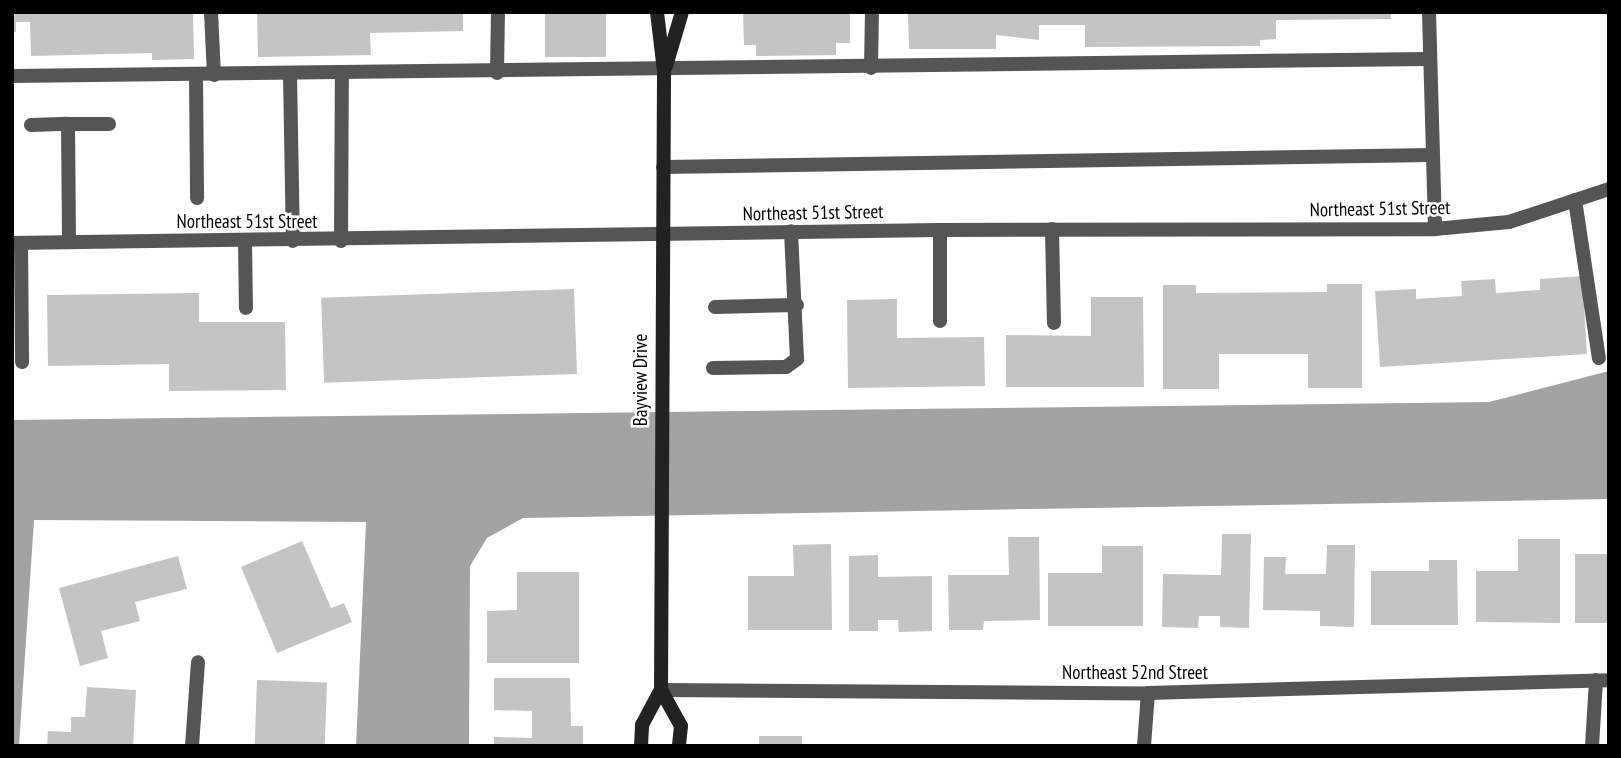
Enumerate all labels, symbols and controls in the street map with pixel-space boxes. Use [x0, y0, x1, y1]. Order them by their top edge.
street label: Northeast 51st Street [1309, 196, 1451, 222]
street label: Northeast 51st Street [742, 200, 884, 226]
street label: Northeast 51st Street [177, 211, 317, 233]
street label: Bayview Drive [630, 334, 652, 426]
street label: Northeast 52nd Street [1062, 662, 1208, 684]

